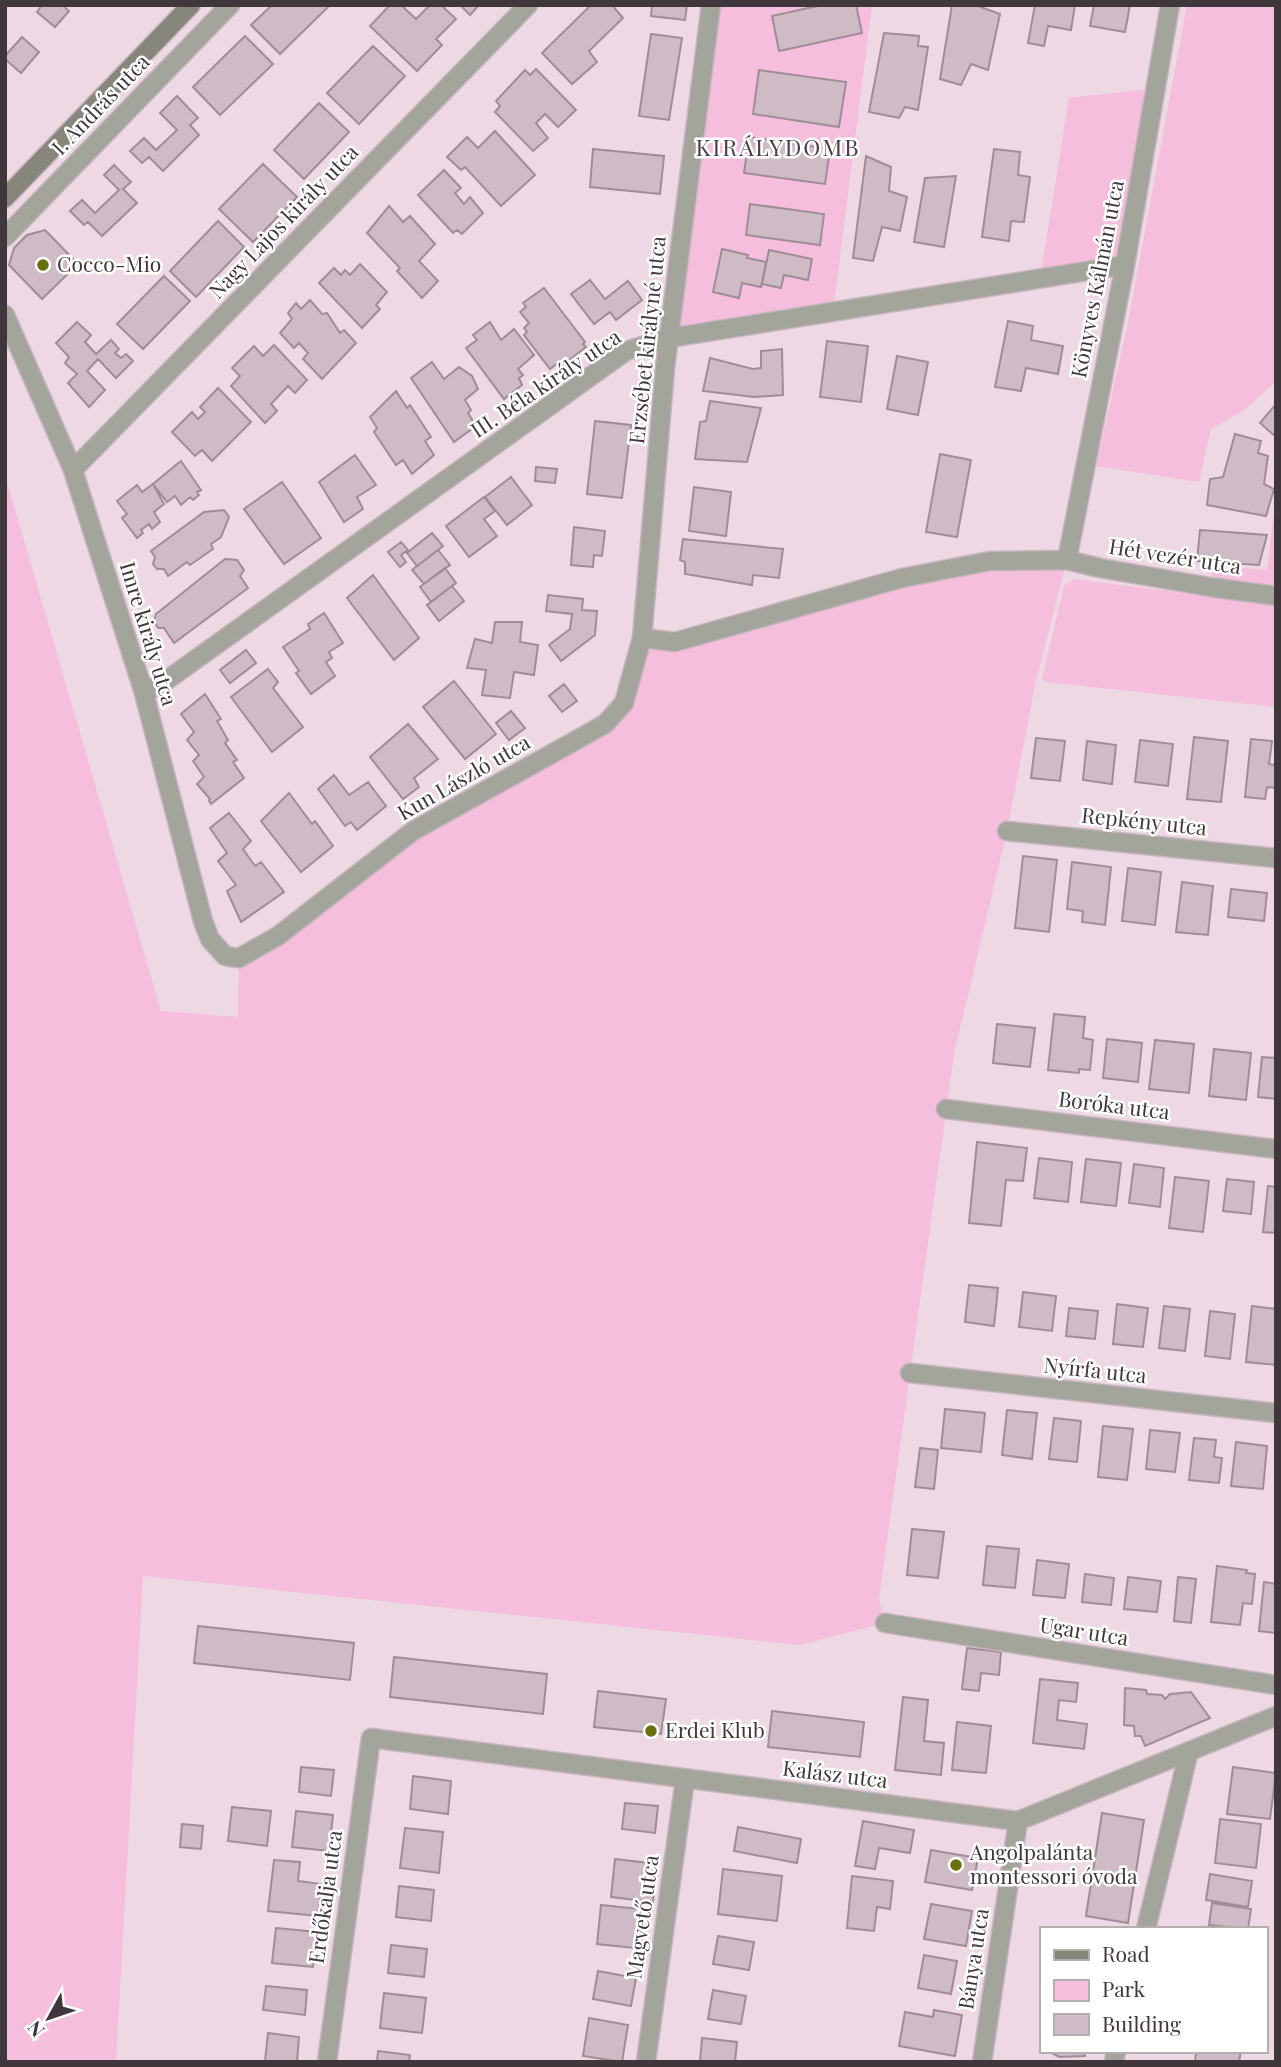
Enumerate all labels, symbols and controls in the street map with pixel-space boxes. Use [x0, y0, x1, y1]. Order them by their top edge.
street label: I. András utca [44, 47, 155, 160]
district label: KIRÁLYDOMB [695, 131, 861, 162]
street label: Nagy Lajos király utca [202, 137, 364, 304]
street label: Könyves Kálmán utca [1063, 177, 1129, 380]
street label: Erzsébet királyné utca [621, 234, 671, 445]
place label: Cocco-Mio [57, 249, 161, 277]
marker: Cocco-Mio [35, 257, 51, 273]
street label: III. Béla király utca [464, 321, 626, 443]
street label: Hét vezér utca [1107, 531, 1244, 579]
street label: Imre király utca [115, 558, 185, 709]
street label: Kun László utca [392, 727, 535, 826]
street label: Repkény utca [1080, 800, 1209, 841]
street label: Boróka utca [1057, 1083, 1172, 1125]
street label: Nyírfa utca [1042, 1350, 1149, 1388]
street label: Ugar utca [1038, 1609, 1131, 1651]
place label: Erdei Klub [665, 1715, 765, 1743]
marker: Erdei Klub [643, 1723, 659, 1739]
street label: Kalász utca [781, 1753, 890, 1793]
street label: Erdőkalja utca [301, 1828, 347, 1965]
place label: Angolpalánta montessori óvoda [969, 1837, 1138, 1889]
street label: Magvető utca [618, 1852, 664, 1980]
marker: Angolpalánta montessori óvoda [948, 1857, 964, 1873]
street label: Bánya utca [950, 1906, 994, 2011]
legend [1040, 1927, 1267, 2053]
text: Road [1102, 1939, 1150, 1967]
text: Park [1102, 1974, 1146, 2002]
north arrow [14, 1983, 84, 2053]
text: Building [1102, 2009, 1181, 2037]
text: N [21, 2016, 50, 2043]

